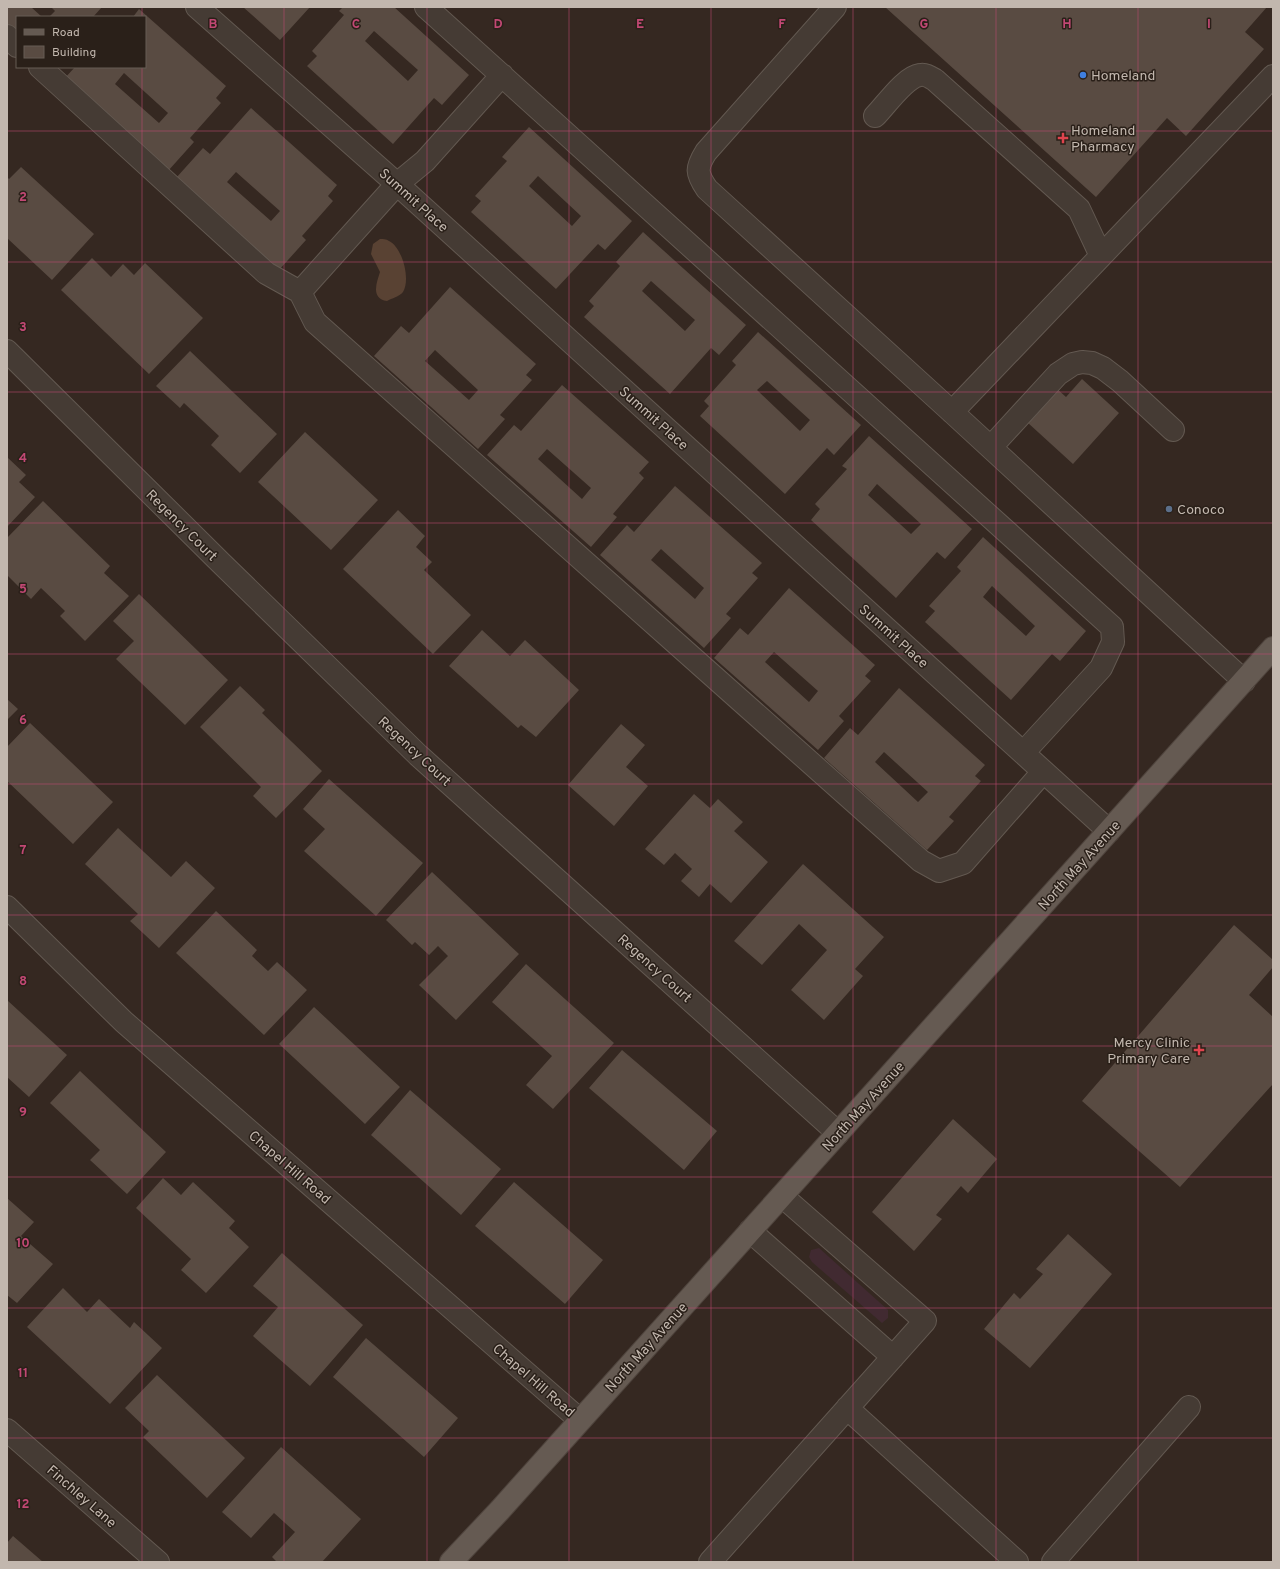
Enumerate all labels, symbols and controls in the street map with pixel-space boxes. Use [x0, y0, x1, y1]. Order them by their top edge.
legend [16, 16, 146, 68]
text: B [209, 17, 218, 33]
text: C [352, 17, 360, 33]
text: D [493, 17, 503, 33]
text: E [636, 17, 644, 33]
text: F [778, 17, 786, 33]
text: G [920, 17, 929, 33]
text: H [1062, 17, 1072, 33]
text: I [1207, 17, 1211, 33]
text: Road [52, 25, 80, 41]
text: Building [52, 45, 96, 61]
place label: Homeland [1091, 68, 1155, 85]
marker: Homeland [1078, 70, 1088, 80]
place label: Homeland Pharmacy [1071, 123, 1135, 156]
marker: Homeland Pharmacy [1058, 133, 1068, 143]
street label: Summit Place [375, 166, 451, 237]
text: 2 [19, 190, 27, 206]
text: 3 [19, 320, 27, 336]
street label: Summit Place [615, 384, 691, 455]
text: 4 [19, 451, 27, 467]
street label: Regency Court [142, 487, 220, 565]
place label: Conoco [1177, 502, 1225, 519]
marker: Conoco [1164, 504, 1174, 514]
text: 5 [19, 582, 27, 598]
street label: Summit Place [855, 602, 931, 673]
text: 6 [19, 713, 27, 729]
street label: Regency Court [374, 714, 454, 790]
street label: North May Avenue [1035, 818, 1125, 914]
text: 7 [20, 843, 27, 859]
street label: Regency Court [613, 931, 695, 1007]
text: 8 [19, 974, 27, 990]
place label: Mercy Clinic Primary Care [1107, 1035, 1190, 1068]
marker: Mercy Clinic Primary Care [1193, 1044, 1205, 1056]
street label: North May Avenue [819, 1059, 909, 1155]
text: 9 [19, 1105, 27, 1121]
street label: Chapel Hill Road [244, 1128, 334, 1209]
text: 10 [16, 1236, 30, 1252]
street label: North May Avenue [602, 1300, 692, 1396]
street label: Chapel Hill Road [488, 1341, 578, 1422]
text: 11 [18, 1366, 28, 1382]
street label: Finchley Lane [43, 1462, 119, 1532]
text: 12 [16, 1497, 30, 1513]

